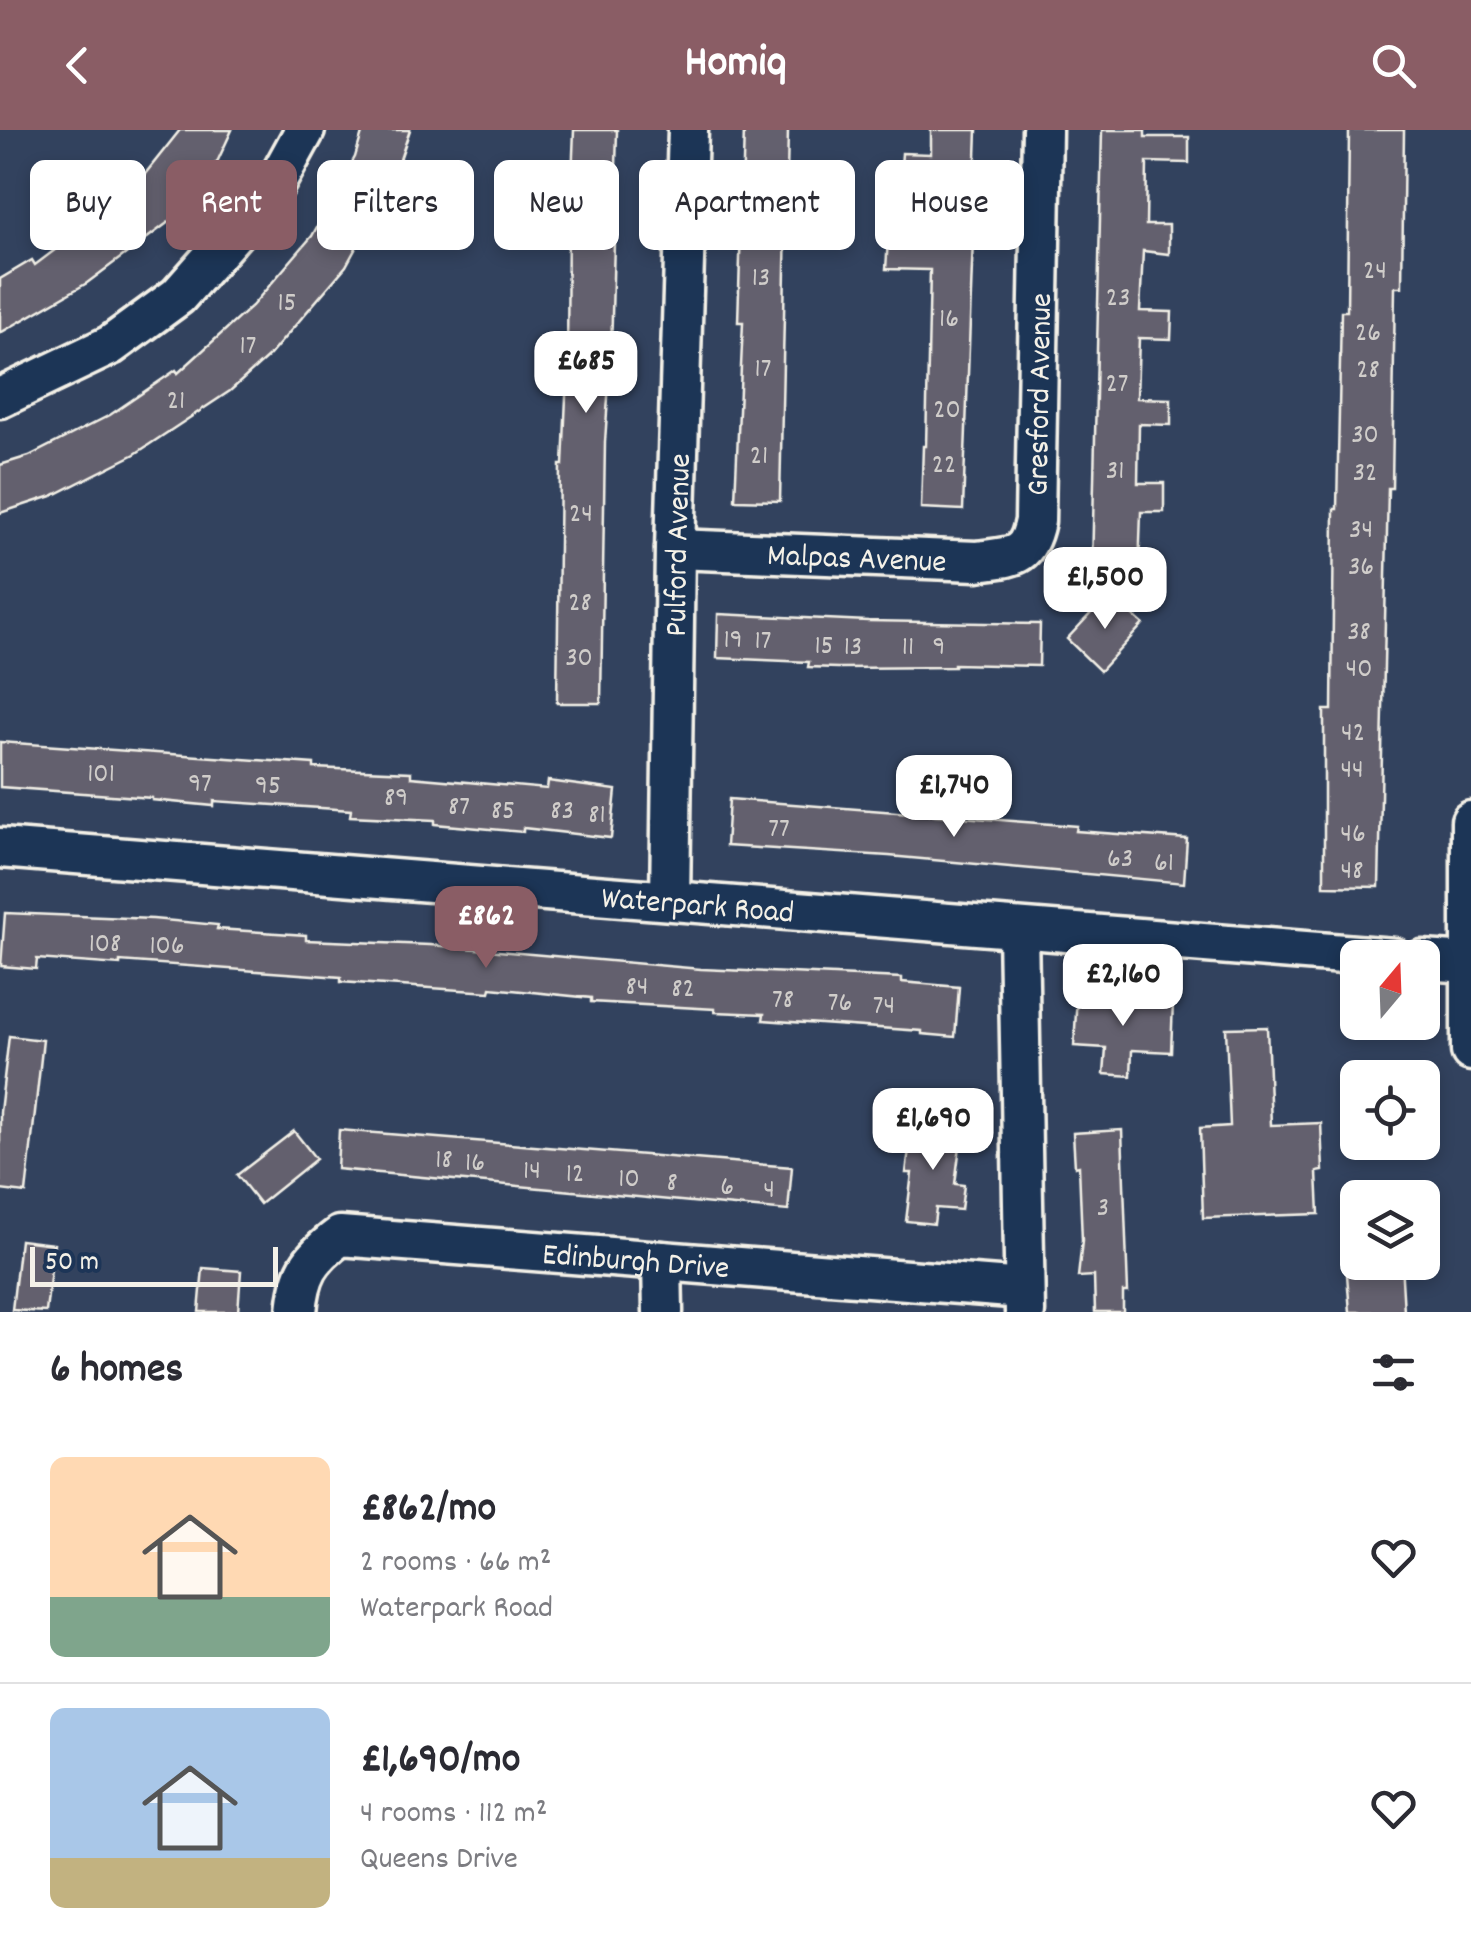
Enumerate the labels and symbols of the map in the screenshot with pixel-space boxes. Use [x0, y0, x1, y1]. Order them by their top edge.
house number: 24 [1363, 253, 1387, 293]
house number: 13 [752, 260, 770, 300]
house number: 23 [1106, 280, 1130, 320]
house number: 15 [277, 285, 297, 325]
street label: Gresford Avenue [1017, 293, 1067, 496]
house number: 16 [939, 301, 959, 341]
house number: 26 [1355, 315, 1381, 355]
house number: 17 [240, 328, 256, 368]
pin: £685 [527, 331, 645, 416]
house number: 17 [755, 351, 771, 391]
house number: 28 [1356, 352, 1380, 392]
house number: 27 [1106, 366, 1128, 406]
house number: 21 [167, 383, 185, 423]
house number: 20 [933, 392, 961, 432]
house number: 30 [1351, 417, 1379, 457]
house number: 21 [750, 438, 768, 478]
house number: 22 [932, 447, 956, 487]
street label: Pulford Avenue [656, 453, 706, 637]
house number: 31 [1106, 453, 1124, 493]
house number: 32 [1353, 455, 1377, 495]
house number: 24 [569, 496, 593, 536]
house number: 34 [1349, 512, 1373, 552]
street label: Malpas Avenue [766, 535, 947, 588]
pin: £1,500 [1024, 547, 1186, 632]
house number: 36 [1348, 549, 1374, 589]
house number: 28 [568, 585, 592, 625]
house number: 38 [1347, 614, 1371, 654]
house number: 19 [724, 622, 742, 662]
house number: 17 [755, 623, 771, 663]
house number: 15 [814, 628, 834, 668]
house number: 13 [844, 629, 862, 669]
house number: 11 [902, 629, 914, 669]
house number: 9 [933, 629, 945, 669]
house number: 30 [565, 640, 593, 680]
house number: 40 [1346, 651, 1372, 691]
house number: 42 [1341, 715, 1365, 755]
house number: 44 [1340, 752, 1364, 792]
pin: £1,740 [873, 755, 1035, 840]
house number: 101 [87, 756, 115, 796]
house number: 97 [188, 766, 212, 806]
house number: 95 [255, 768, 281, 808]
house number: 89 [384, 780, 408, 820]
house number: 87 [448, 789, 470, 829]
house number: 85 [491, 793, 515, 833]
house number: 83 [550, 793, 574, 833]
house number: 81 [588, 797, 606, 837]
house number: 77 [768, 811, 790, 851]
house number: 46 [1340, 816, 1366, 856]
house number: 63 [1107, 841, 1133, 881]
house number: 61 [1154, 845, 1174, 885]
house number: 48 [1341, 853, 1363, 893]
street label: Waterpark Road [599, 878, 796, 939]
pin: £862 [427, 886, 545, 971]
house number: 108 [89, 926, 121, 966]
house number: 106 [149, 928, 185, 968]
north arrow [1340, 940, 1440, 1040]
pin: £2,160 [1042, 944, 1204, 1029]
house number: 84 [626, 969, 648, 1009]
house number: 82 [671, 971, 695, 1011]
house number: 78 [772, 982, 794, 1022]
house number: 76 [828, 985, 852, 1025]
house number: 74 [873, 988, 895, 1028]
pin: £1,690 [852, 1088, 1014, 1173]
house number: 18 [435, 1142, 453, 1182]
house number: 16 [465, 1145, 485, 1185]
house number: 14 [523, 1153, 541, 1193]
house number: 12 [566, 1156, 584, 1196]
house number: 10 [618, 1161, 640, 1201]
house number: 8 [666, 1165, 678, 1205]
house number: 6 [720, 1169, 734, 1209]
house number: 4 [763, 1172, 775, 1212]
house number: 3 [1097, 1190, 1109, 1230]
street label: Edinburgh Drive [540, 1234, 731, 1294]
scale bar [30, 1242, 278, 1286]

